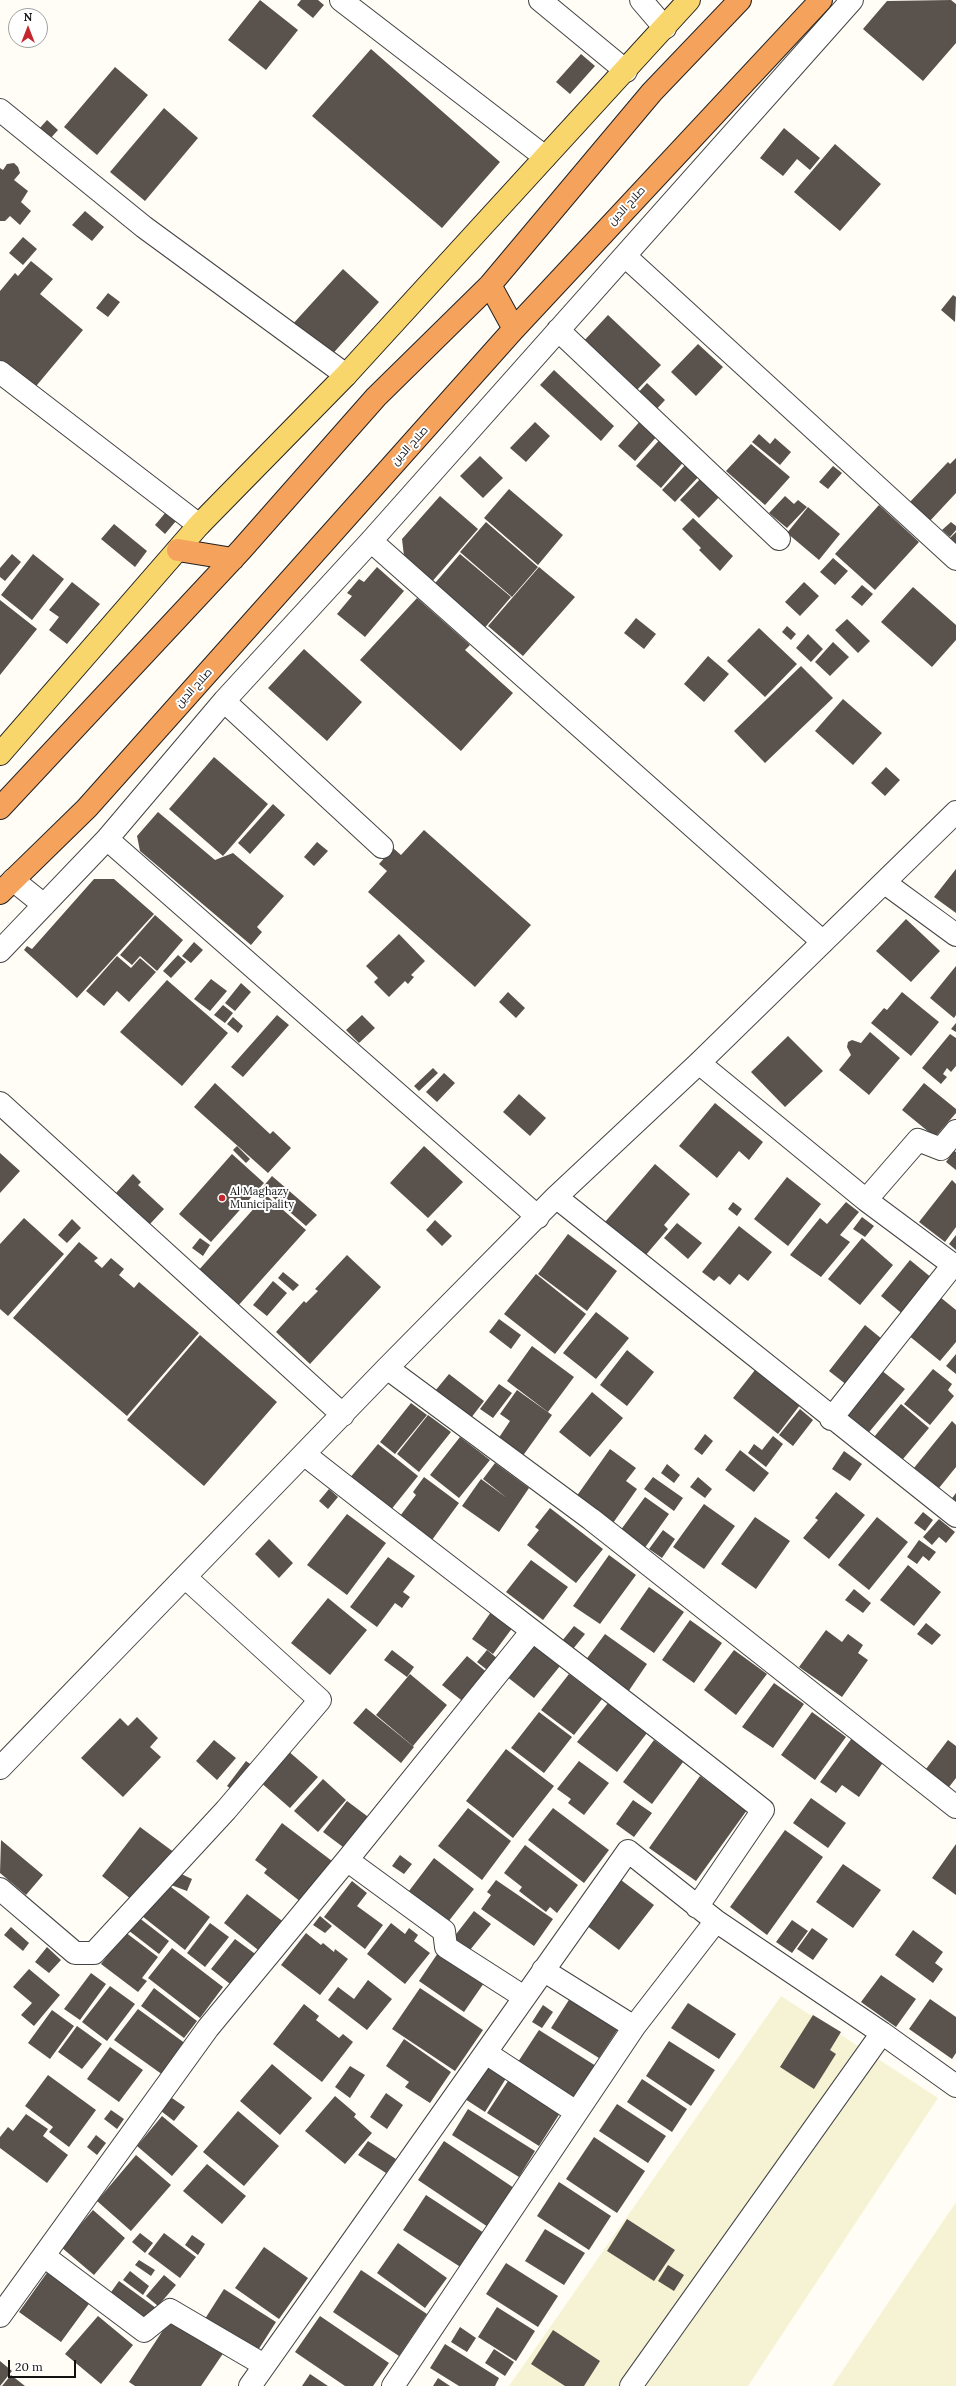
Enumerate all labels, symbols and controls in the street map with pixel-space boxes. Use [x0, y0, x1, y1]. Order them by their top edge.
north arrow [8, 8, 48, 48]
text: N [24, 10, 32, 24]
street label: صلاح الدين [606, 184, 648, 228]
street label: صلاح الدين [389, 424, 431, 468]
street label: صلاح الدين [173, 666, 215, 710]
place label: Al Maghazy Municipality [230, 1185, 294, 1211]
marker: Al Maghazy Municipality [217, 1193, 227, 1203]
scale bar [10, 2352, 78, 2378]
text: 20 m [15, 2359, 43, 2374]

